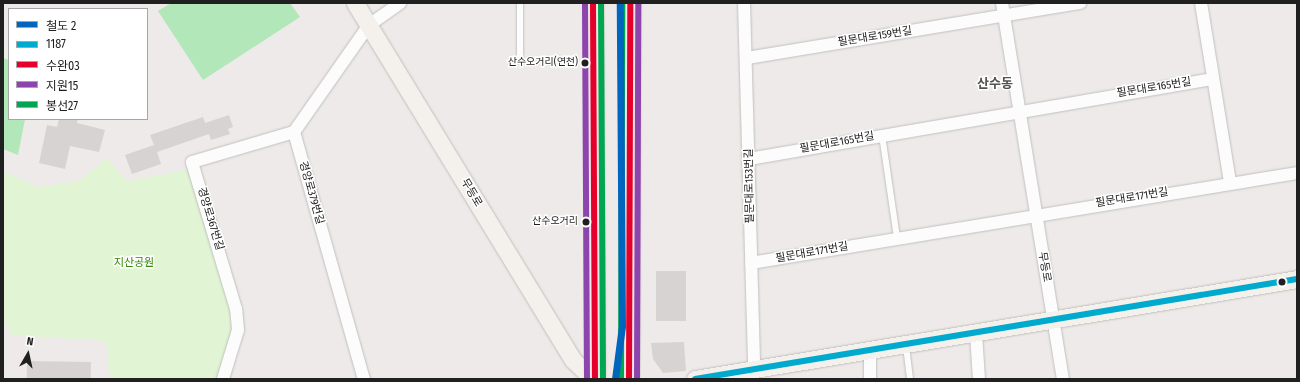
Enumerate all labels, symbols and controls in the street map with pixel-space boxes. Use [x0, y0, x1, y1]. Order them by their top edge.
legend [8, 8, 148, 120]
text: 철도 2 [46, 19, 76, 33]
street label: 필문대로159번길 [837, 25, 913, 49]
text: 1187 [46, 37, 66, 51]
place label: 산수오거리(연천) [508, 57, 578, 69]
marker: 산수오거리(연천) [580, 58, 590, 68]
text: 수완03 [46, 59, 80, 73]
district label: 산수동 [977, 76, 1013, 92]
street label: 필문대로165번길 [1116, 76, 1192, 100]
text: 지원15 [46, 79, 78, 93]
text: 봉선27 [46, 99, 78, 113]
street label: 필문대로165번길 [799, 130, 875, 156]
street label: 필문대로153번길 [743, 148, 757, 224]
street label: 경양로379번길 [296, 160, 326, 226]
street label: 무등로 [458, 177, 484, 209]
street label: 경양로367번길 [194, 186, 226, 252]
street label: 필문대로171번길 [1095, 186, 1169, 210]
place label: 산수오거리 [532, 216, 578, 228]
marker: 산수오거리 [581, 217, 591, 227]
street label: 필문대로171번길 [775, 240, 849, 266]
street label: 무등로 [1035, 251, 1053, 283]
park label: 지산공원 [114, 256, 154, 270]
unlabelled marker [1277, 277, 1287, 287]
north arrow [8, 334, 48, 374]
text: N [26, 335, 34, 349]

